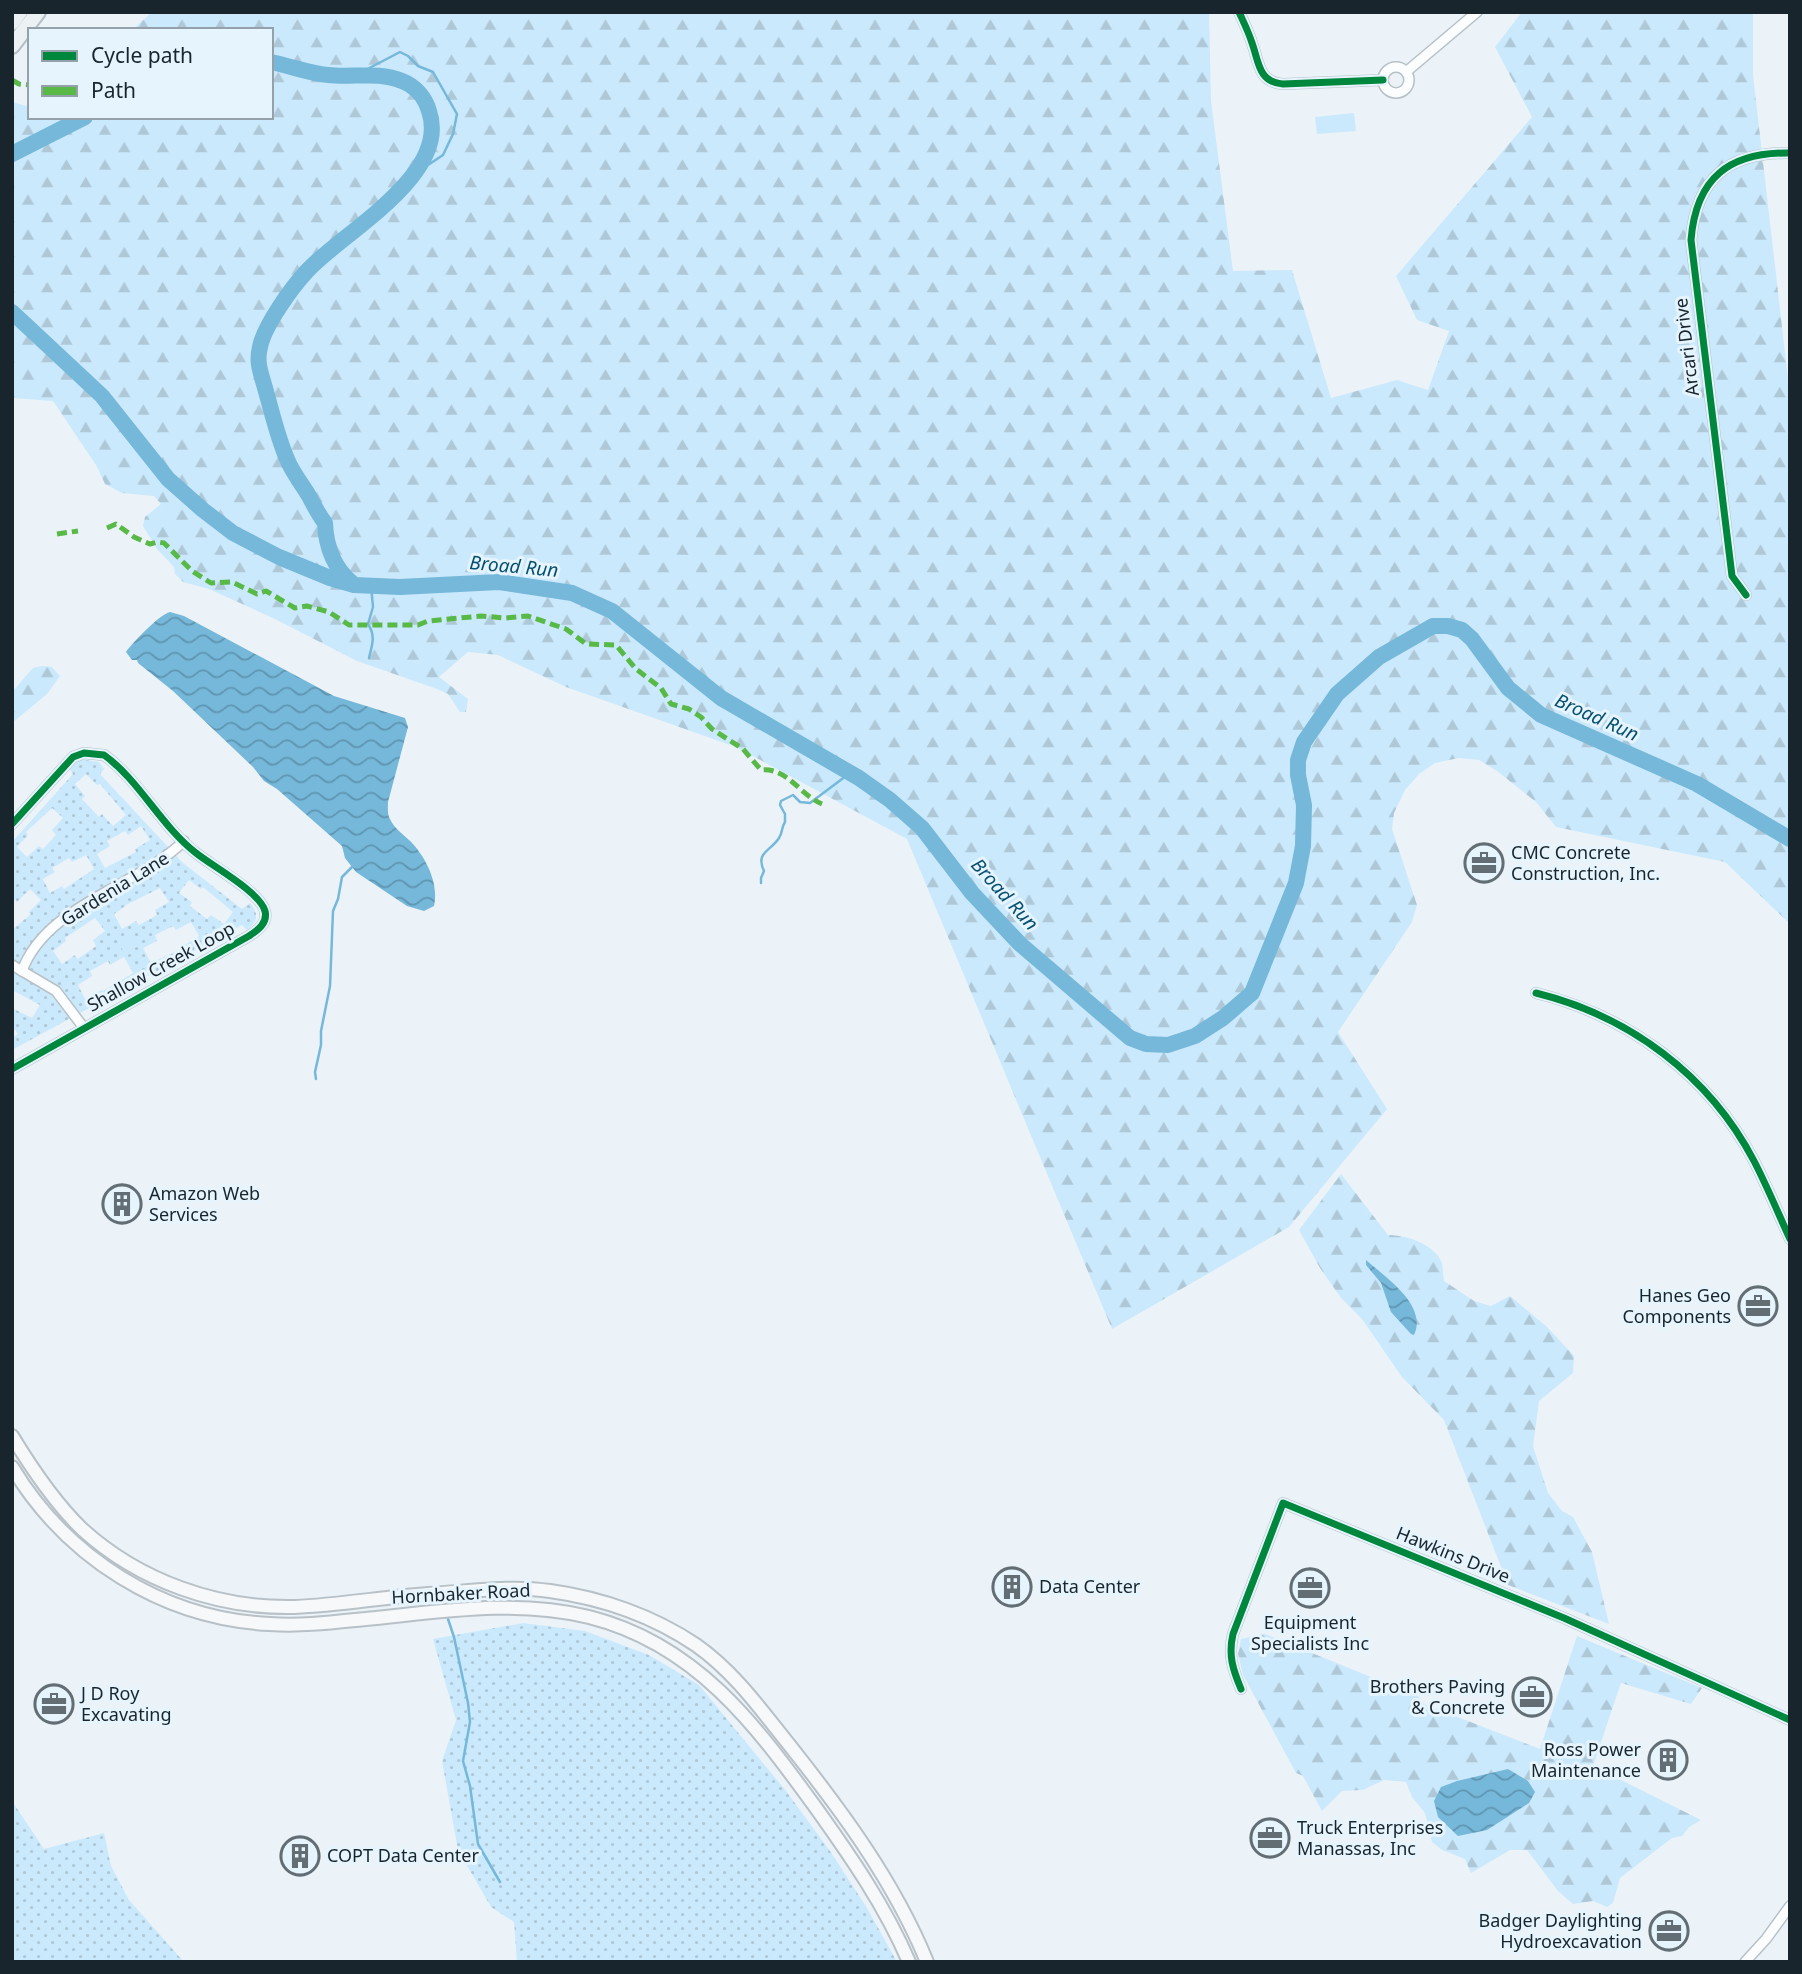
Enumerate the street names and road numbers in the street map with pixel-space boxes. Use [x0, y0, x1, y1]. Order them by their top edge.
street label: Arcari Drive [1668, 297, 1704, 398]
street label: Gardenia Lane [56, 845, 173, 931]
street label: Shallow Creek Loop [83, 916, 239, 1017]
street label: Hawkins Drive [1393, 1520, 1514, 1588]
street label: Hornbaker Road [391, 1577, 531, 1609]

